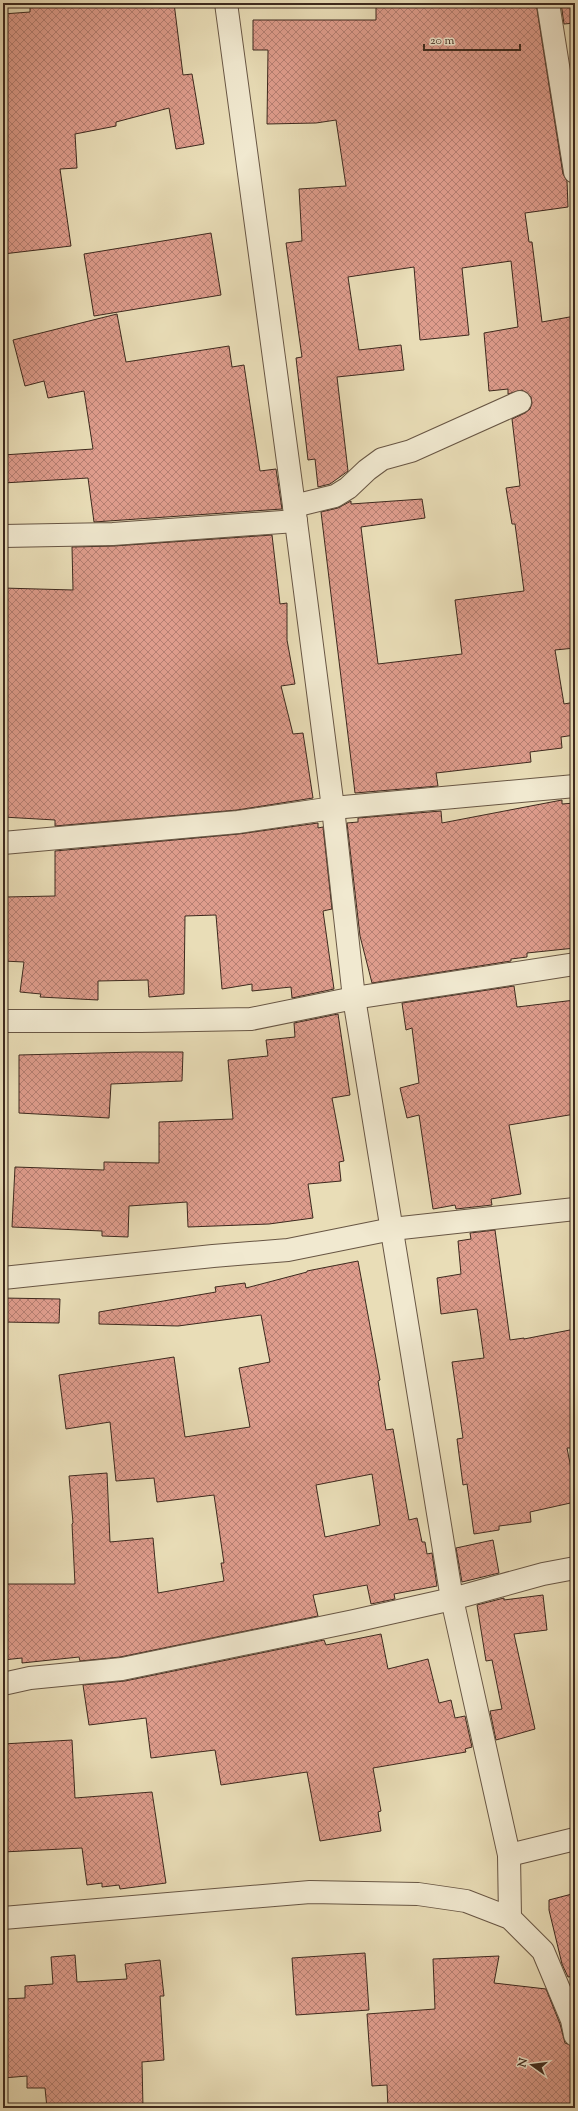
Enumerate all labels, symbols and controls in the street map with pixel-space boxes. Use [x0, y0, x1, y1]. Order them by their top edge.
scale bar [424, 26, 520, 52]
text: 20 m [430, 32, 455, 50]
north arrow [512, 2045, 552, 2085]
text: N [514, 2056, 532, 2070]

